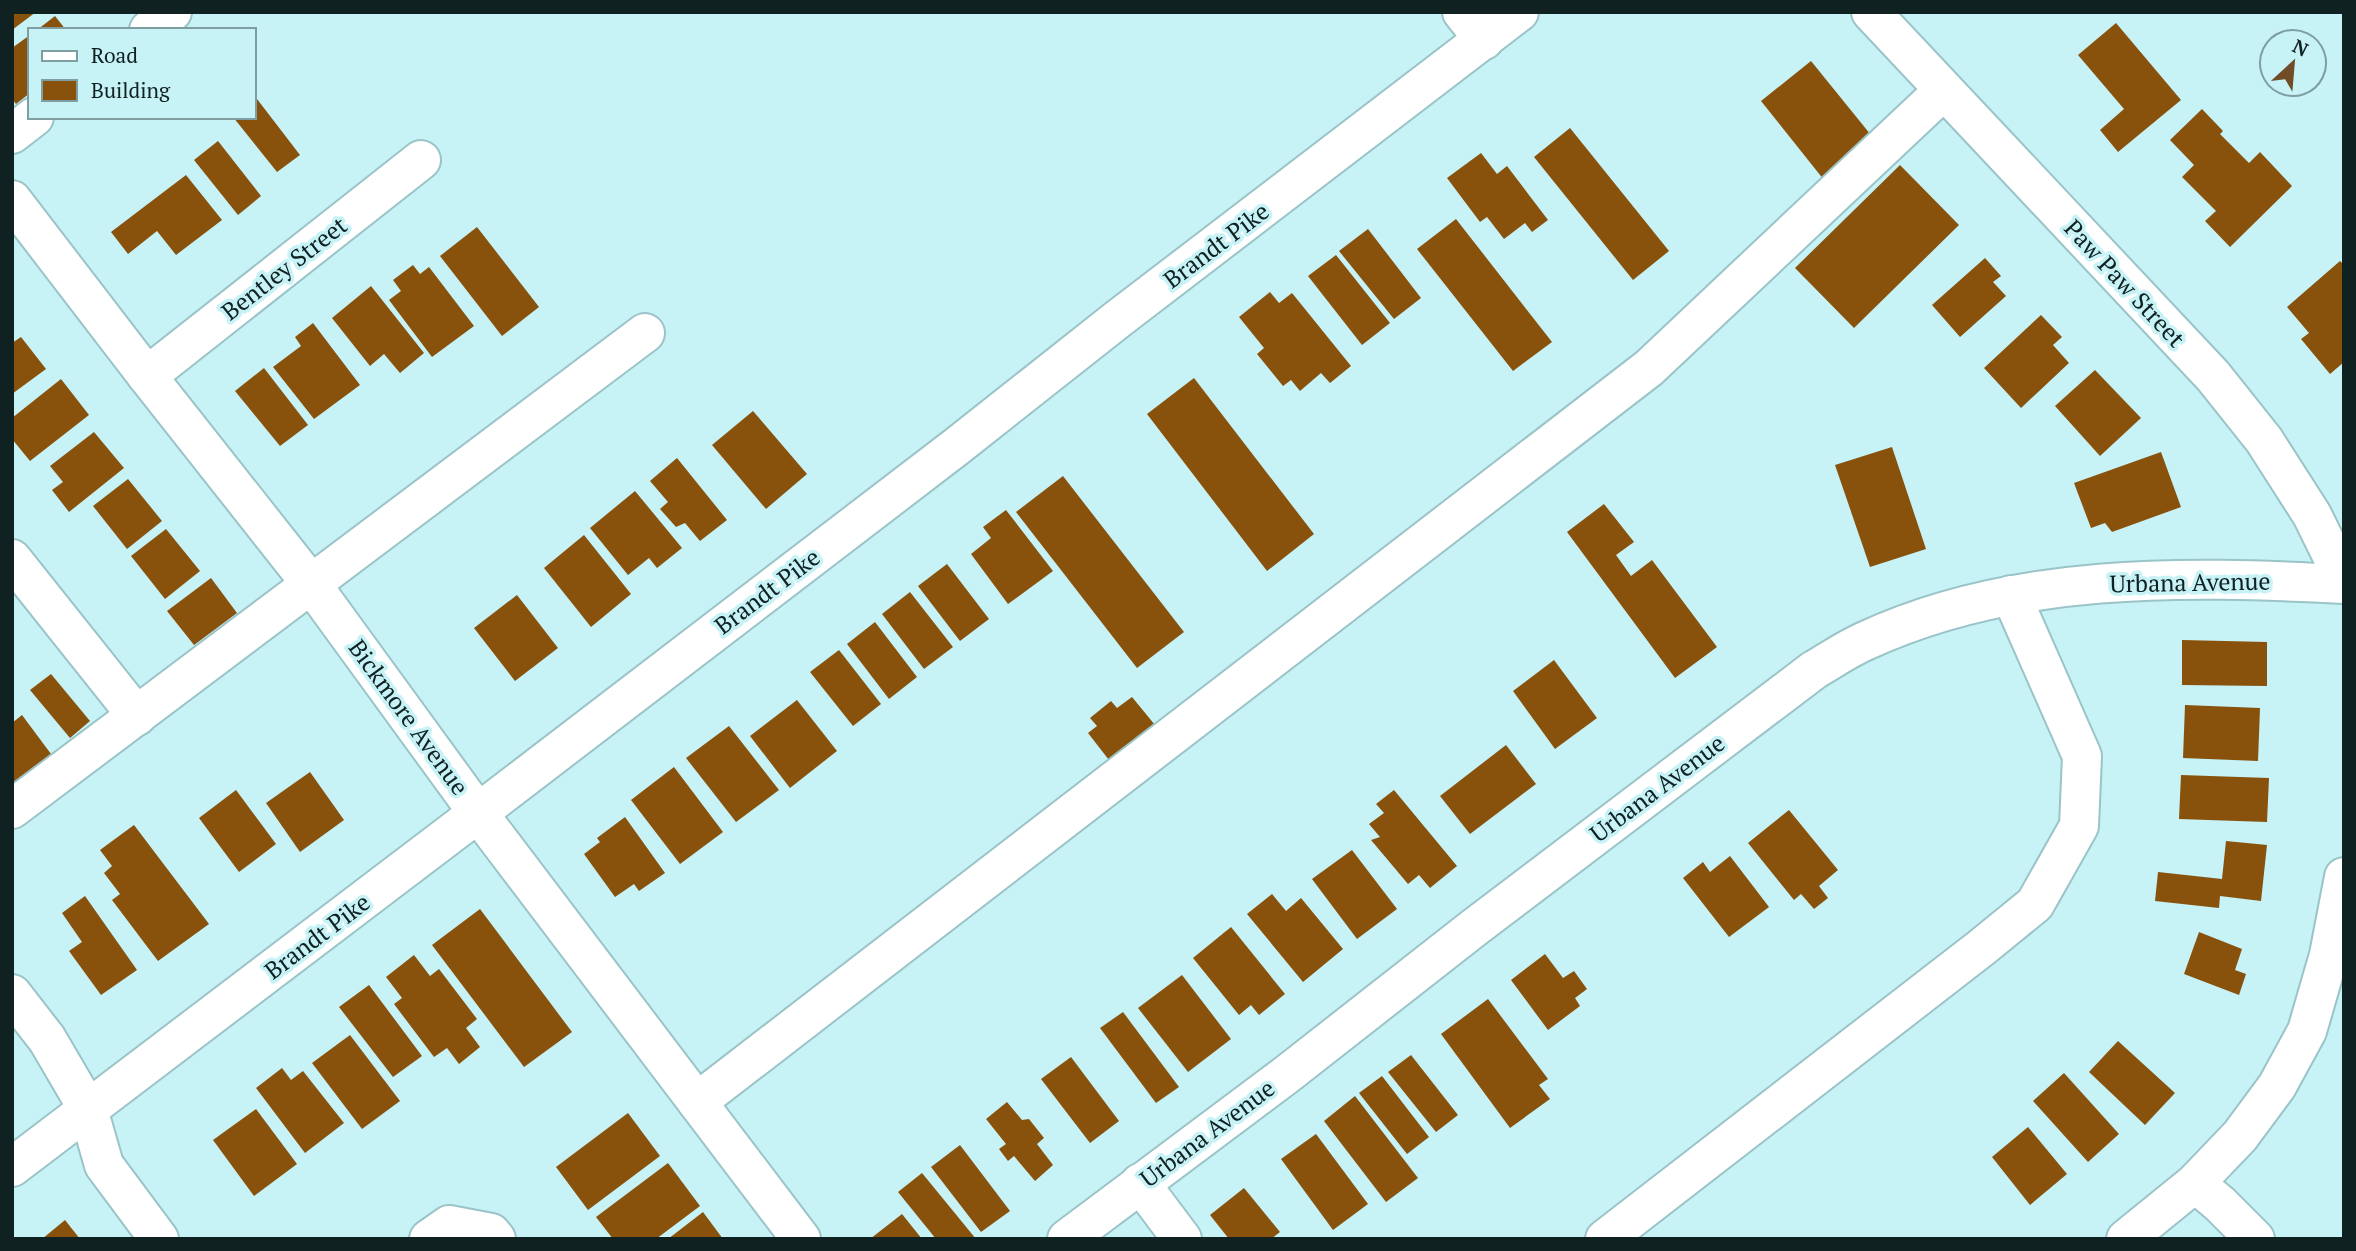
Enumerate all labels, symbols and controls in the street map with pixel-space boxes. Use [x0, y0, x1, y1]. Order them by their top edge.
legend [28, 28, 256, 119]
north arrow [2258, 28, 2328, 98]
text: N [2289, 33, 2313, 62]
text: Road [91, 41, 138, 69]
text: Building [91, 76, 171, 104]
street label: Brandt Pike [1157, 195, 1275, 295]
street label: Bentley Street [215, 209, 353, 327]
street label: Paw Paw Street [2058, 212, 2192, 354]
street label: Brandt Pike [708, 541, 826, 641]
street label: Urbana Avenue [2109, 565, 2271, 599]
street label: Bickmore Avenue [342, 633, 476, 801]
street label: Urbana Avenue [1583, 727, 1731, 849]
street label: Brandt Pike [258, 886, 376, 986]
street label: Urbana Avenue [1133, 1072, 1281, 1194]

